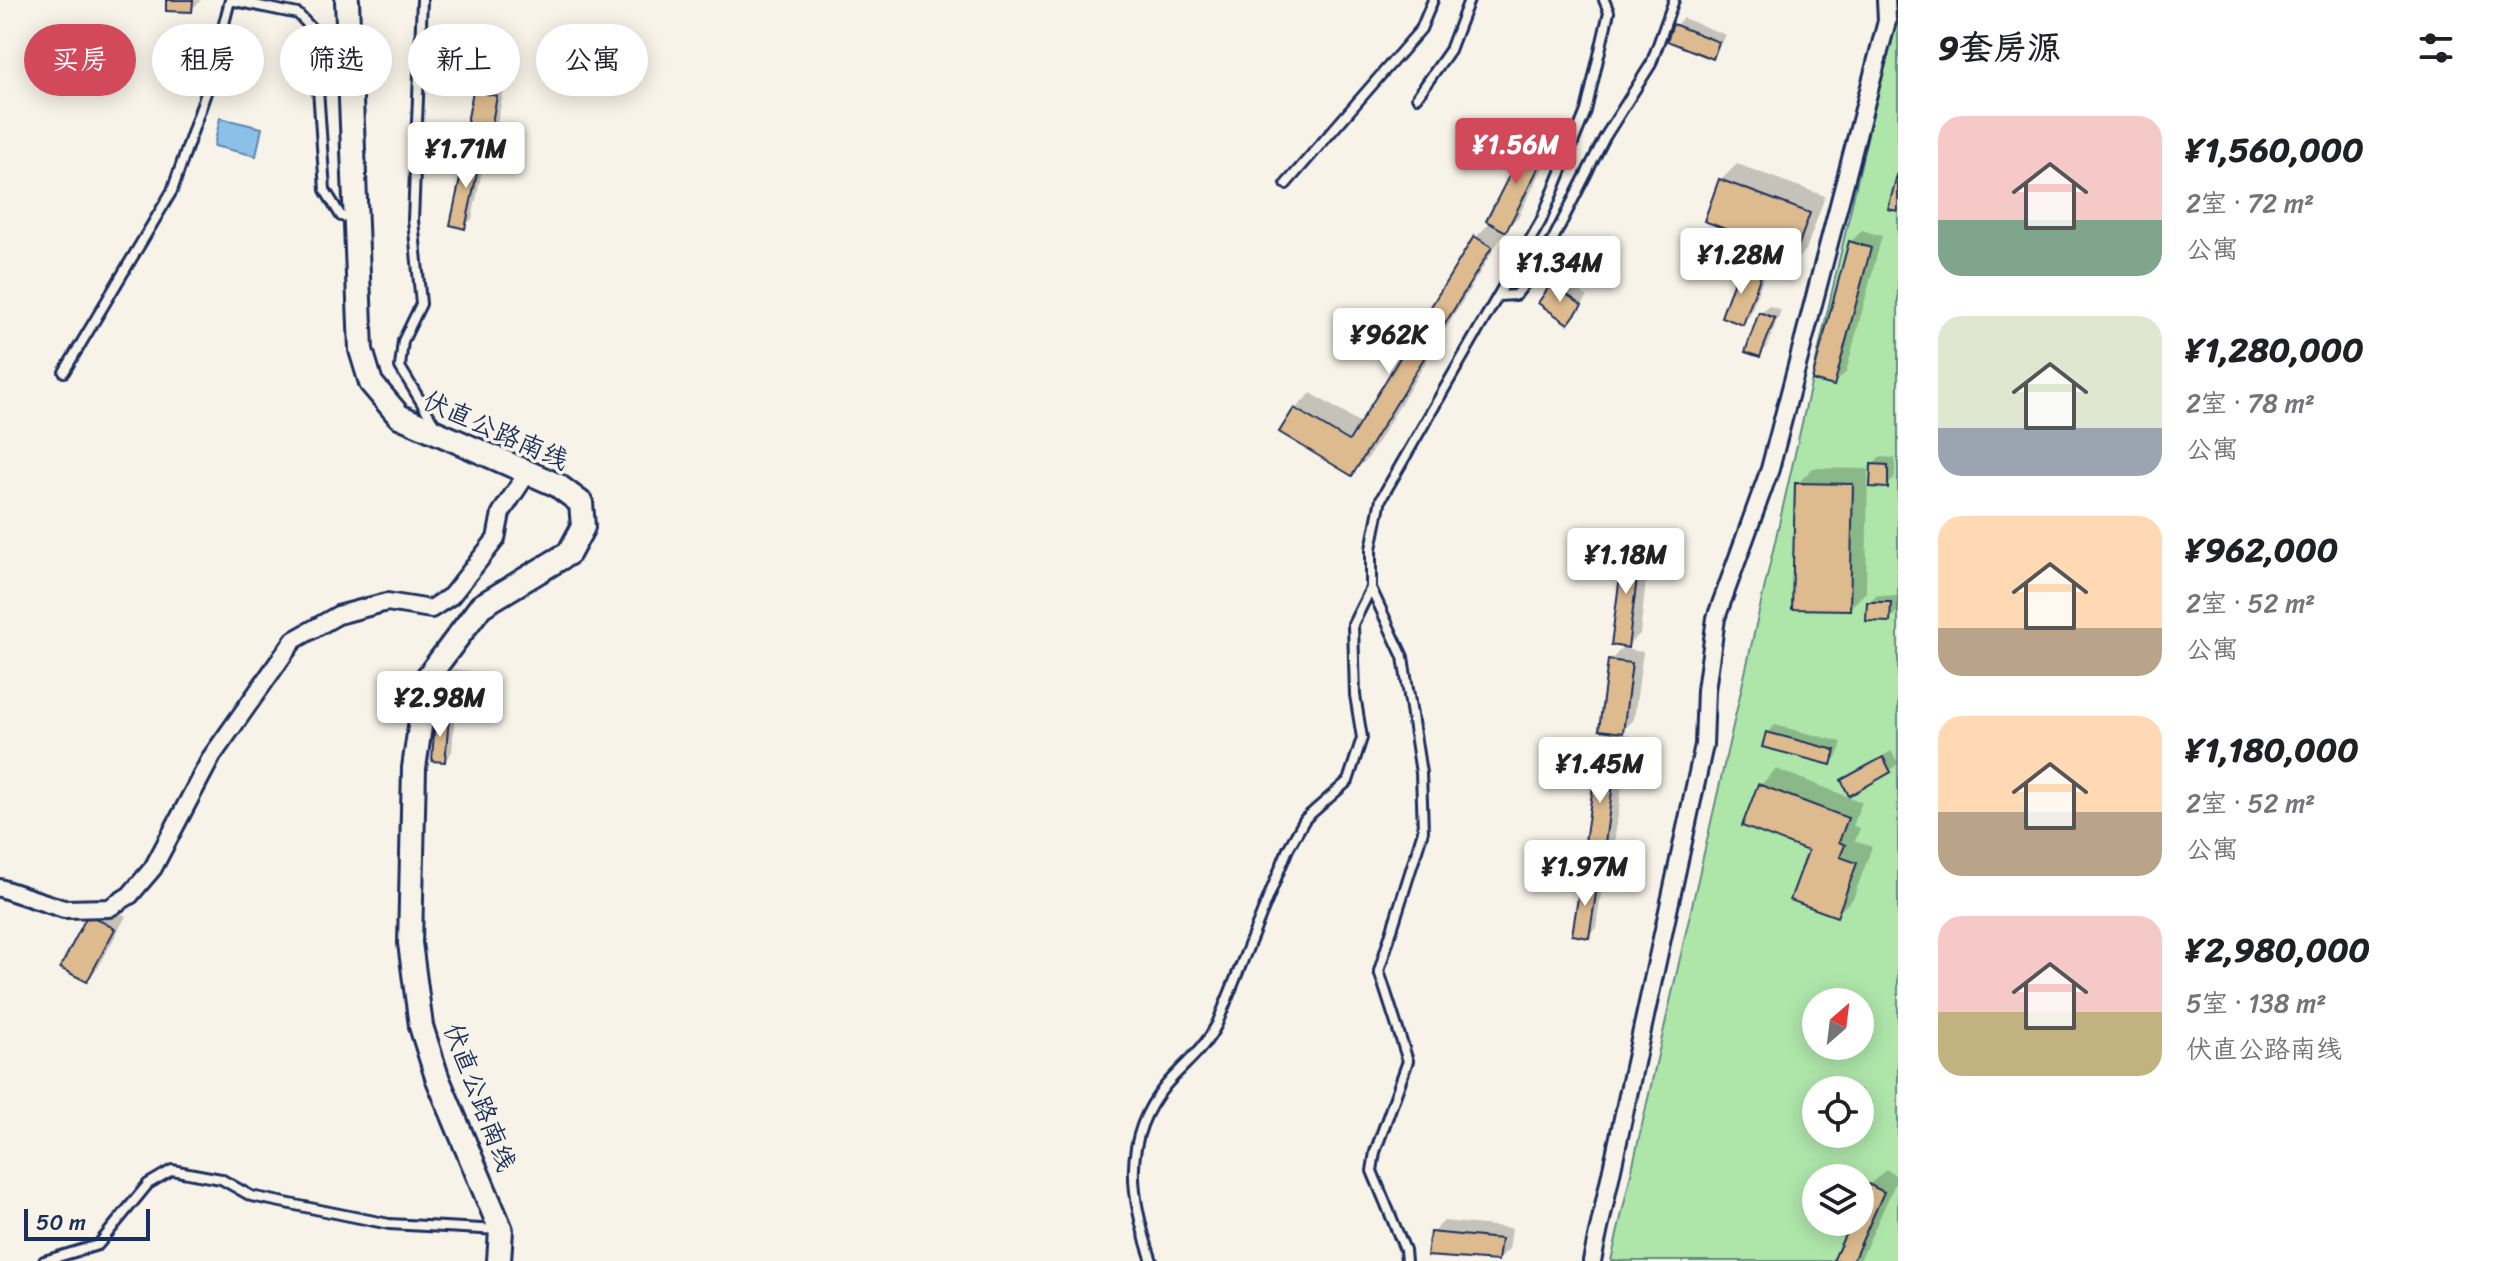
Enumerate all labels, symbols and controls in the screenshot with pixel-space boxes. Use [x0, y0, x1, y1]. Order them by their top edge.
text: 9套房源 [1938, 18, 2061, 78]
chip: 买房 [24, 24, 136, 96]
chip: 租房 [152, 24, 264, 96]
chip: 筛选 [280, 24, 392, 96]
chip: 新上 [408, 24, 520, 96]
chip: 公寓 [536, 24, 648, 96]
icon: filters [2414, 26, 2458, 70]
pin: ¥1.56M [1451, 118, 1581, 186]
text: ¥1,560,000 [2186, 120, 2364, 180]
text: ¥1.56M [1473, 121, 1559, 167]
pin: ¥1.71M [401, 122, 531, 190]
text: ¥1.71M [426, 125, 506, 171]
icon: home [2002, 148, 2098, 244]
text: 2室 · 72 m² [2186, 180, 2314, 226]
text: 公寓 [2186, 226, 2238, 272]
pin: ¥1.28M [1676, 228, 1806, 296]
text: ¥1.28M [1698, 231, 1784, 277]
pin: ¥1.34M [1495, 236, 1625, 304]
text: ¥1.34M [1517, 239, 1603, 285]
pin: ¥962K [1333, 308, 1445, 376]
text: ¥962K [1351, 311, 1427, 357]
text: ¥1,280,000 [2186, 320, 2364, 380]
icon: home [2002, 348, 2098, 444]
street label: 伏直公路南线 [415, 377, 577, 483]
text: 2室 · 78 m² [2186, 380, 2315, 426]
text: 公寓 [2186, 426, 2238, 472]
text: ¥962,000 [2186, 520, 2338, 580]
pin: ¥1.18M [1561, 528, 1691, 596]
text: ¥1.18M [1585, 531, 1667, 577]
icon: home [2002, 548, 2098, 644]
text: 2室 · 52 m² [2186, 580, 2315, 626]
text: 公寓 [2186, 626, 2238, 672]
pin: ¥2.98M [375, 671, 505, 739]
text: ¥2.98M [395, 674, 485, 720]
text: ¥1,180,000 [2186, 720, 2359, 780]
pin: ¥1.45M [1535, 737, 1665, 805]
text: ¥1.45M [1557, 740, 1643, 786]
icon: home [2002, 748, 2098, 844]
text: 2室 · 52 m² [2186, 780, 2315, 826]
text: 公寓 [2186, 826, 2238, 872]
pin: ¥1.97M [1520, 840, 1650, 908]
text: ¥1.97M [1542, 843, 1628, 889]
text: ¥2,980,000 [2186, 920, 2370, 980]
icon: home [2002, 948, 2098, 1044]
text: 5室 · 138 m² [2186, 980, 2326, 1026]
north arrow [1802, 988, 1874, 1060]
map controls [1802, 988, 1874, 1236]
street label: 伏直公路南线 [431, 1016, 529, 1178]
text: 伏直公路南线 [2186, 1026, 2342, 1072]
button: locate [1802, 1076, 1874, 1148]
button: layers [1802, 1164, 1874, 1236]
text: 50 m [36, 1203, 86, 1242]
scale bar [24, 1205, 150, 1241]

